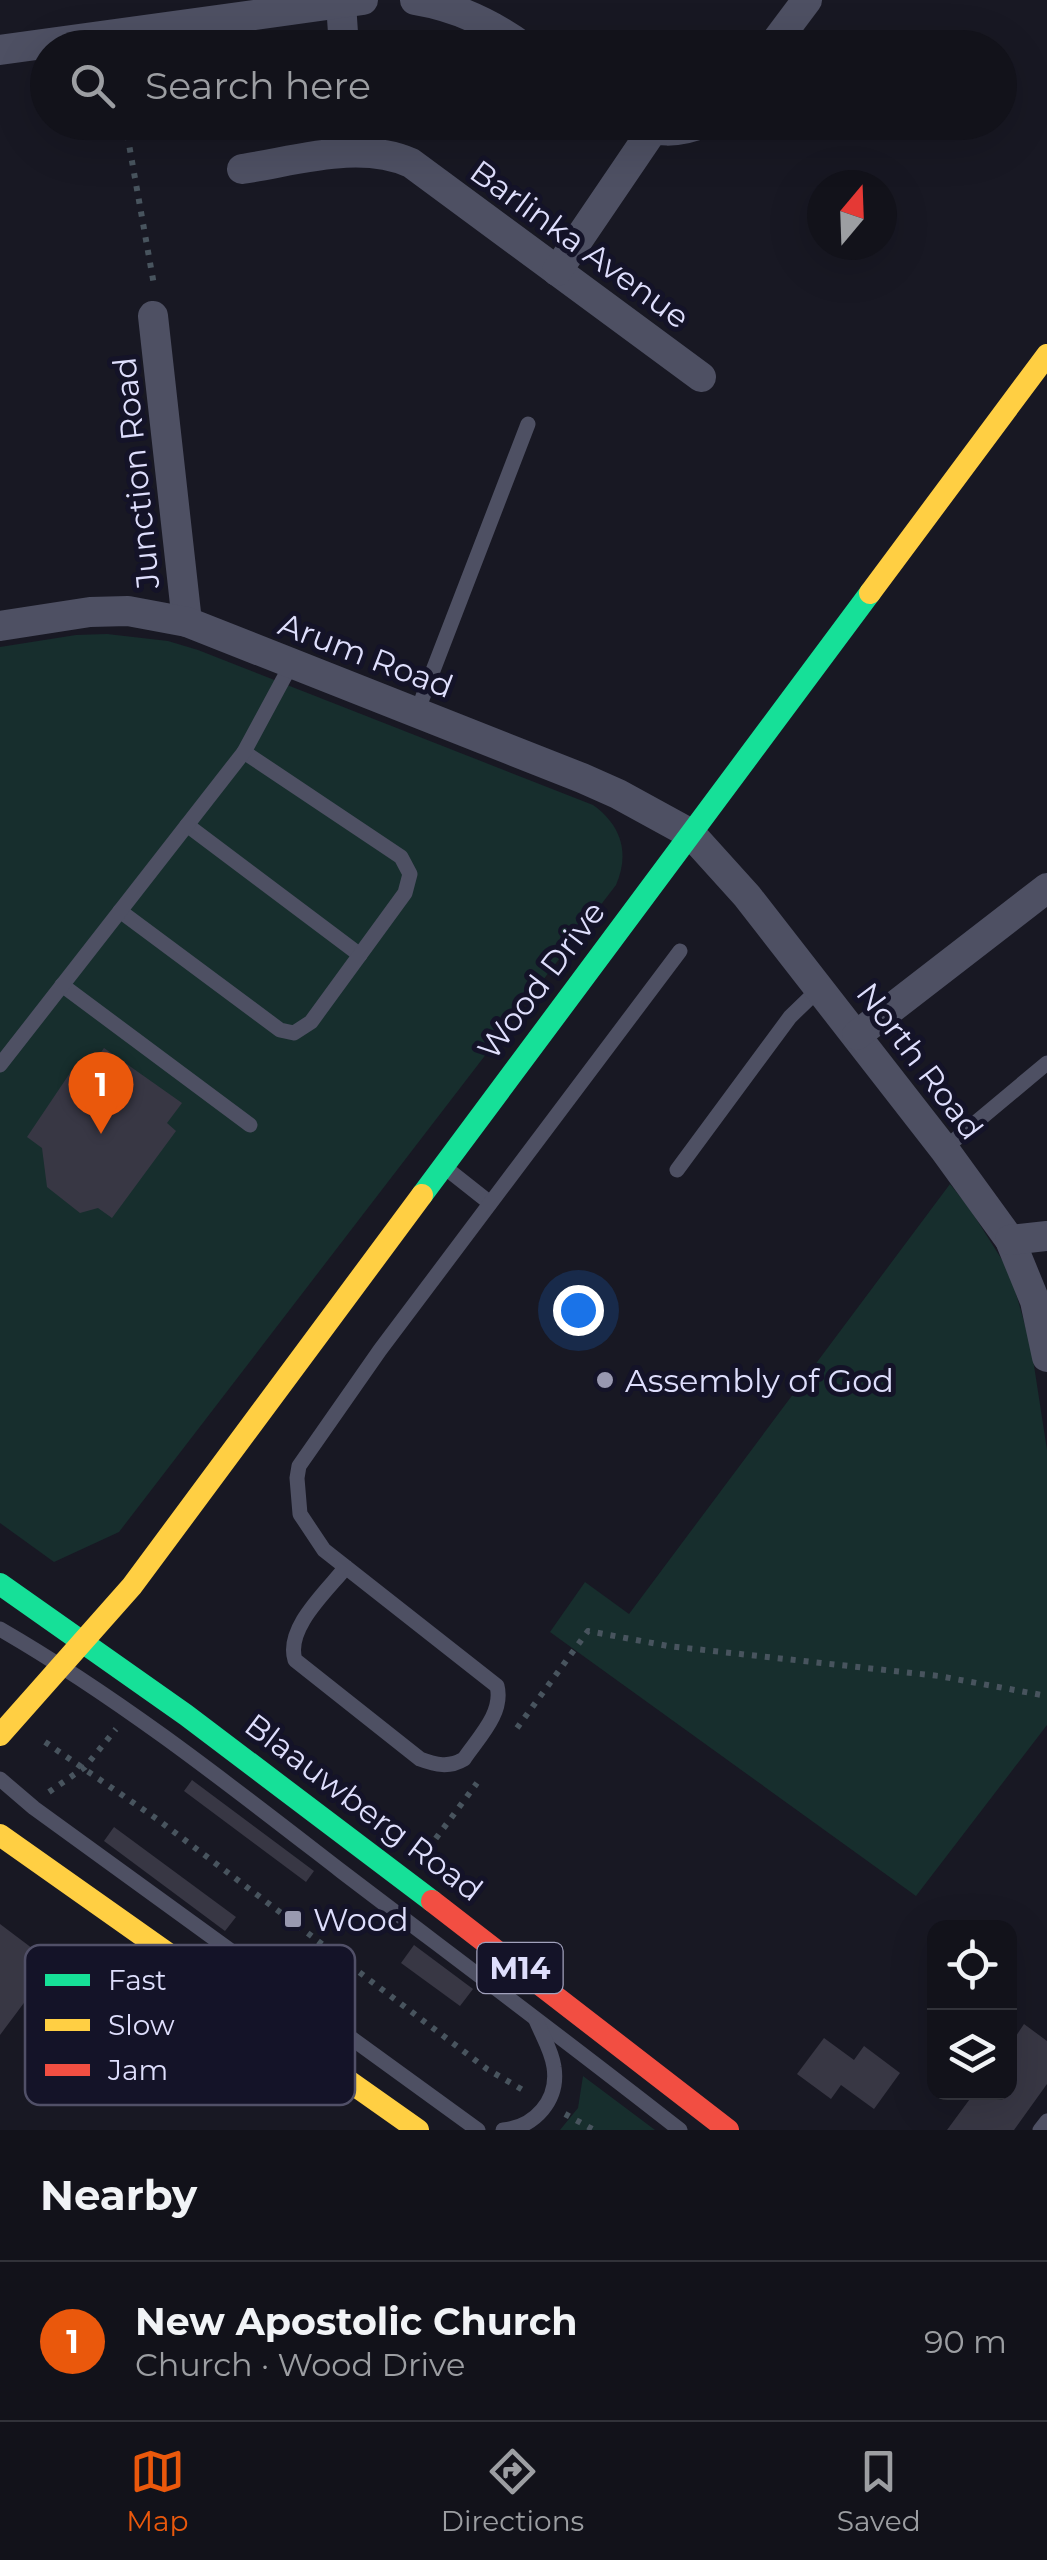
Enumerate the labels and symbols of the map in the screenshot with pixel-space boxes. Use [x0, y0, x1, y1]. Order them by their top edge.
street label: Barlinka Avenue [463, 151, 697, 337]
north arrow [807, 170, 897, 260]
street label: Junction Road [104, 355, 168, 592]
street label: Arum Road [273, 604, 459, 706]
street label: Wood Drive [469, 893, 613, 1067]
street label: North Road [848, 975, 992, 1147]
pin: 1 [68, 1052, 134, 1134]
your location [553, 1285, 604, 1336]
place label: Assembly of God [625, 1361, 894, 1400]
marker: Assembly of God [594, 1369, 616, 1391]
street label: Blaauwberg Road [237, 1705, 491, 1909]
place label: Wood [313, 1900, 409, 1939]
marker: Wood [282, 1908, 304, 1930]
road number: M14 [478, 1943, 562, 1993]
legend [25, 1945, 355, 2105]
text: Fast [108, 1963, 167, 1997]
text: Slow [108, 2008, 175, 2042]
text: Jam [107, 2053, 168, 2087]

